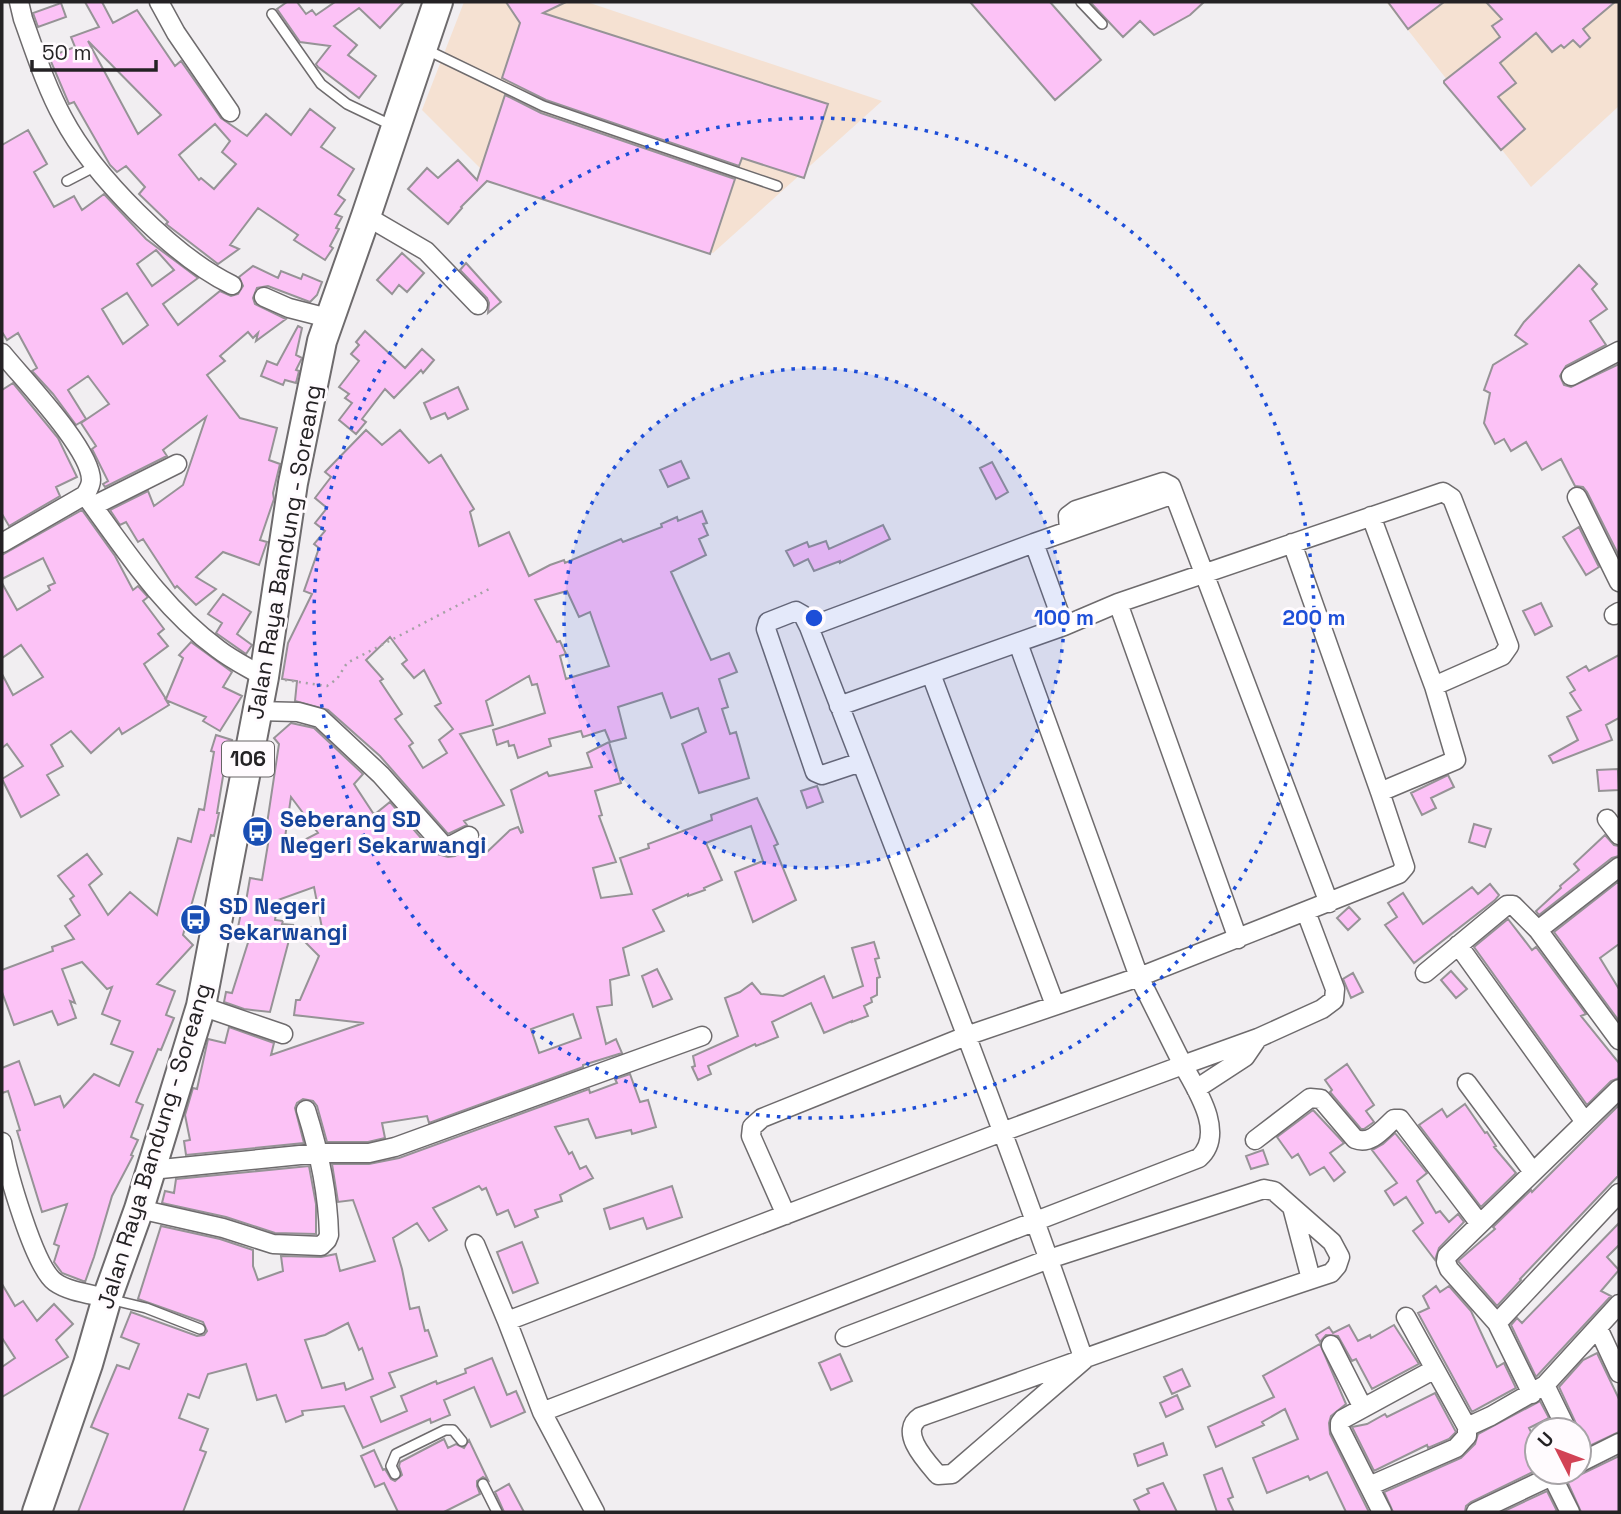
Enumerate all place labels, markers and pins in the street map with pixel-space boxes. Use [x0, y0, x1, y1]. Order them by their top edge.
centre of rings [802, 606, 826, 630]
place label: Seberang SD Negeri Sekarwangi [280, 804, 486, 860]
bus stop icon: Seberang SD Negeri Sekarwangi [240, 815, 274, 849]
place label: SD Negeri Sekarwangi [219, 891, 348, 947]
bus stop icon: SD Negeri Sekarwangi [179, 902, 213, 936]

